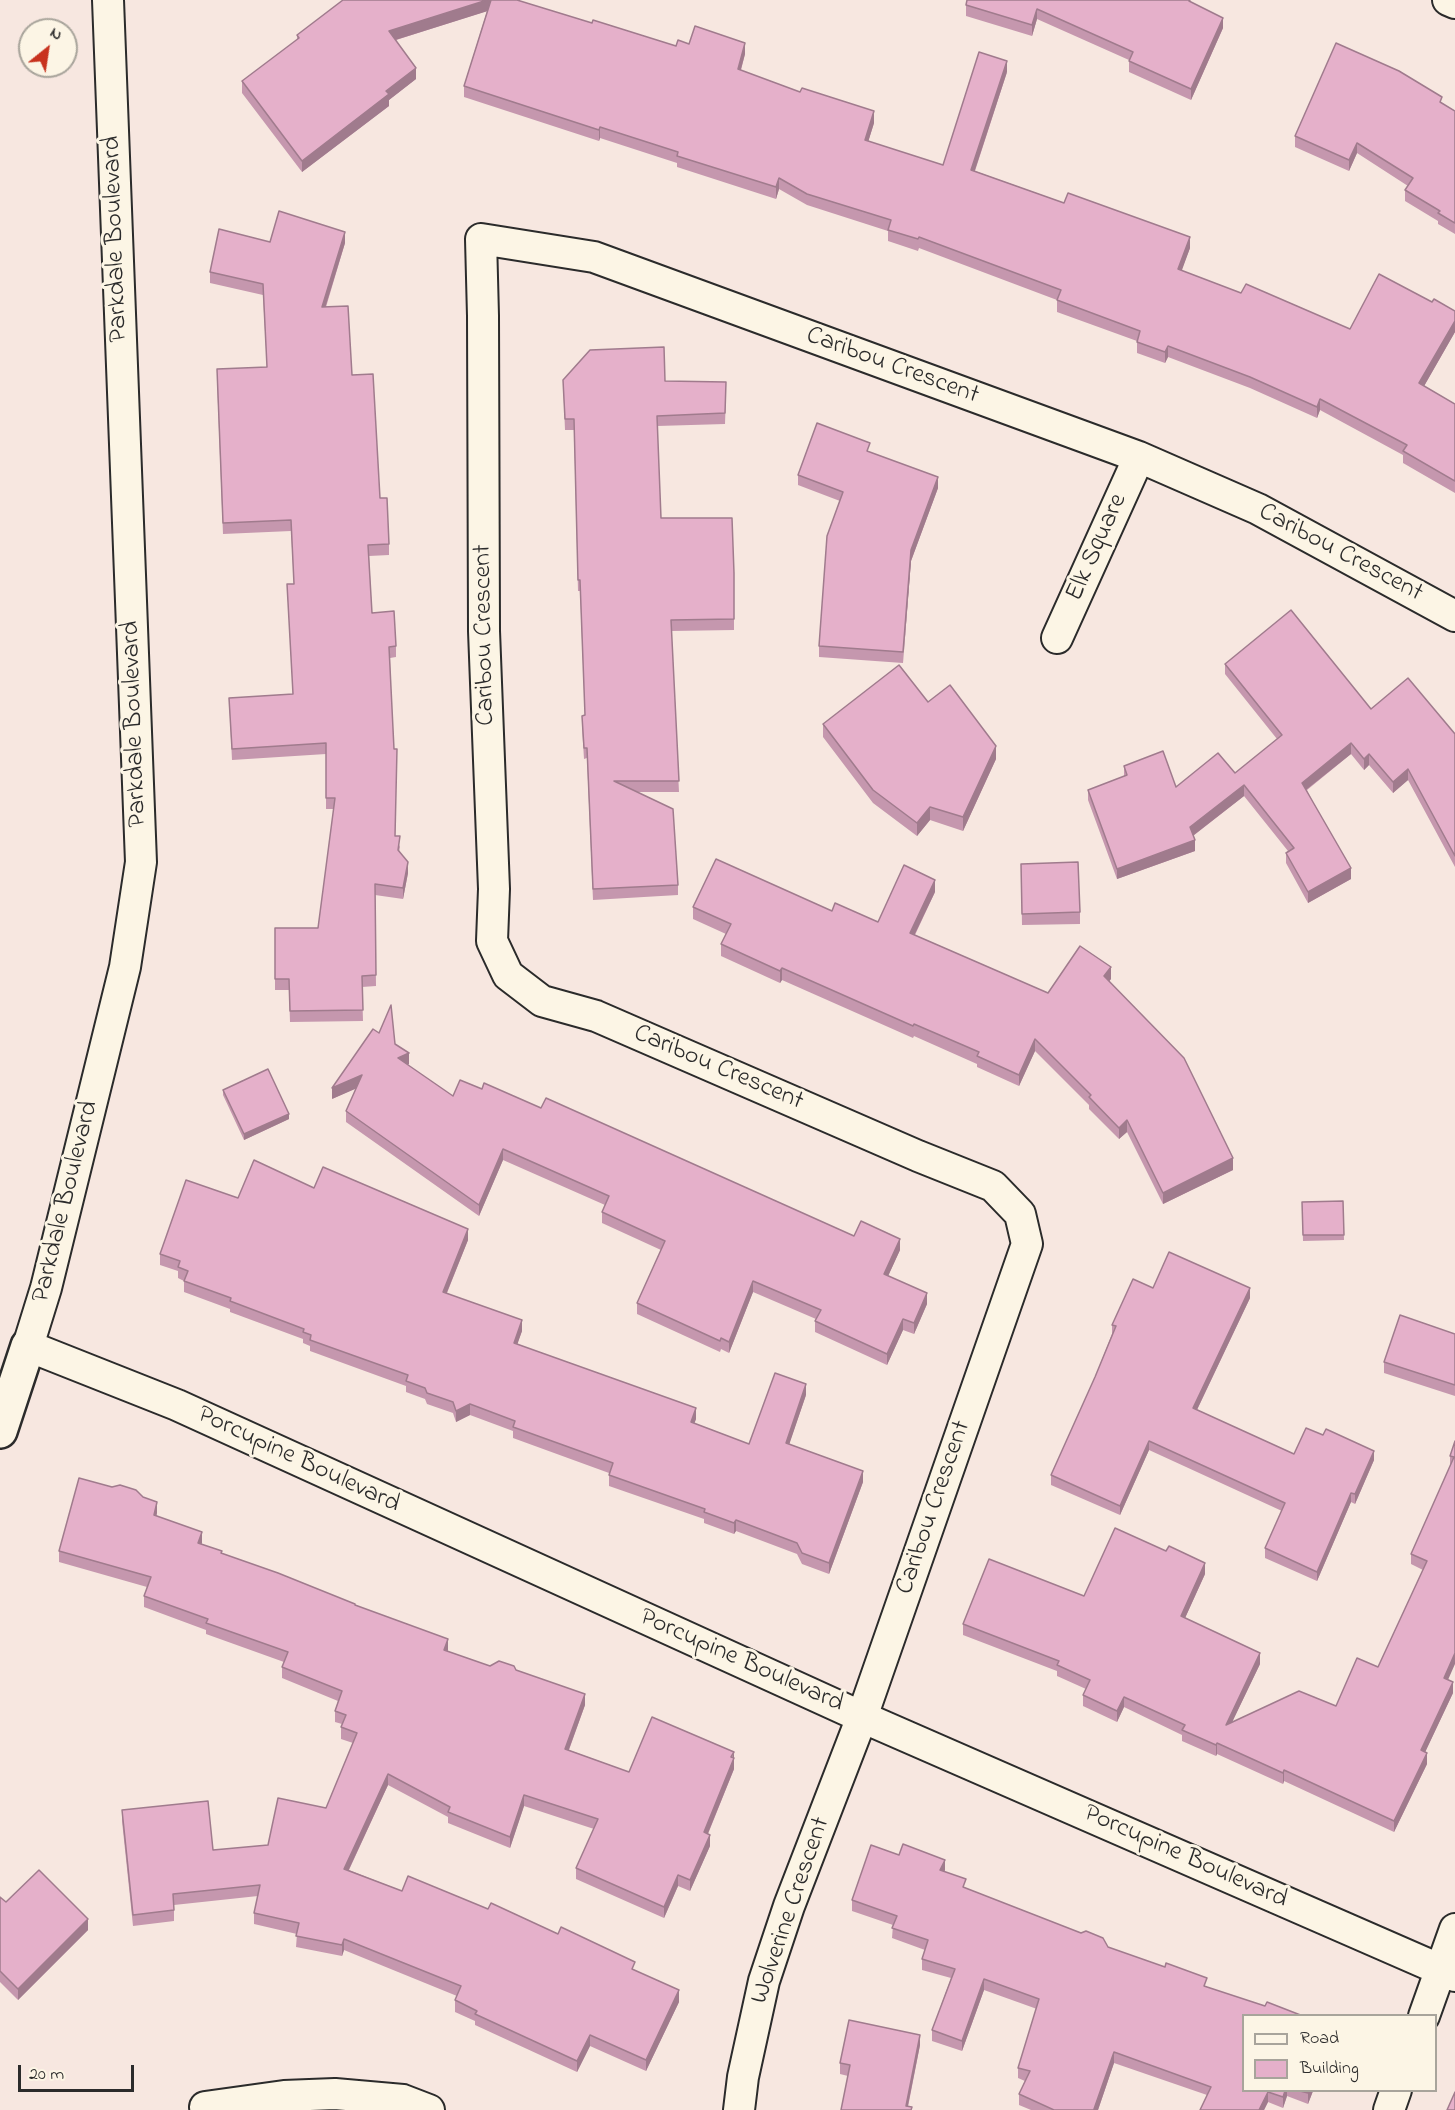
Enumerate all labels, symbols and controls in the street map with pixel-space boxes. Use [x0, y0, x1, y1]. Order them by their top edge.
north arrow [18, 18, 78, 78]
text: N [45, 21, 67, 47]
street label: Parkdale Boulevard [98, 135, 136, 343]
street label: Caribou Crescent [801, 321, 983, 413]
street label: Elk Square [1061, 490, 1135, 606]
street label: Caribou Crescent [1253, 498, 1427, 610]
street label: Caribou Crescent [469, 544, 503, 726]
street label: Parkdale Boulevard [117, 620, 155, 828]
street label: Caribou Crescent [628, 1019, 808, 1119]
street label: Parkdale Boulevard [27, 1098, 107, 1306]
street label: Porcupine Boulevard [192, 1400, 404, 1522]
street label: Caribou Crescent [891, 1417, 979, 1599]
street label: Porcupine Boulevard [634, 1603, 848, 1721]
street label: Porcupine Boulevard [1078, 1799, 1292, 1917]
street label: Wolverine Crescent [745, 1814, 839, 2008]
legend [1242, 2014, 1437, 2092]
text: Road [1300, 2026, 1339, 2052]
scale bar [21, 2053, 136, 2091]
text: Building [1300, 2056, 1359, 2082]
text: 20 m [29, 2062, 64, 2088]

